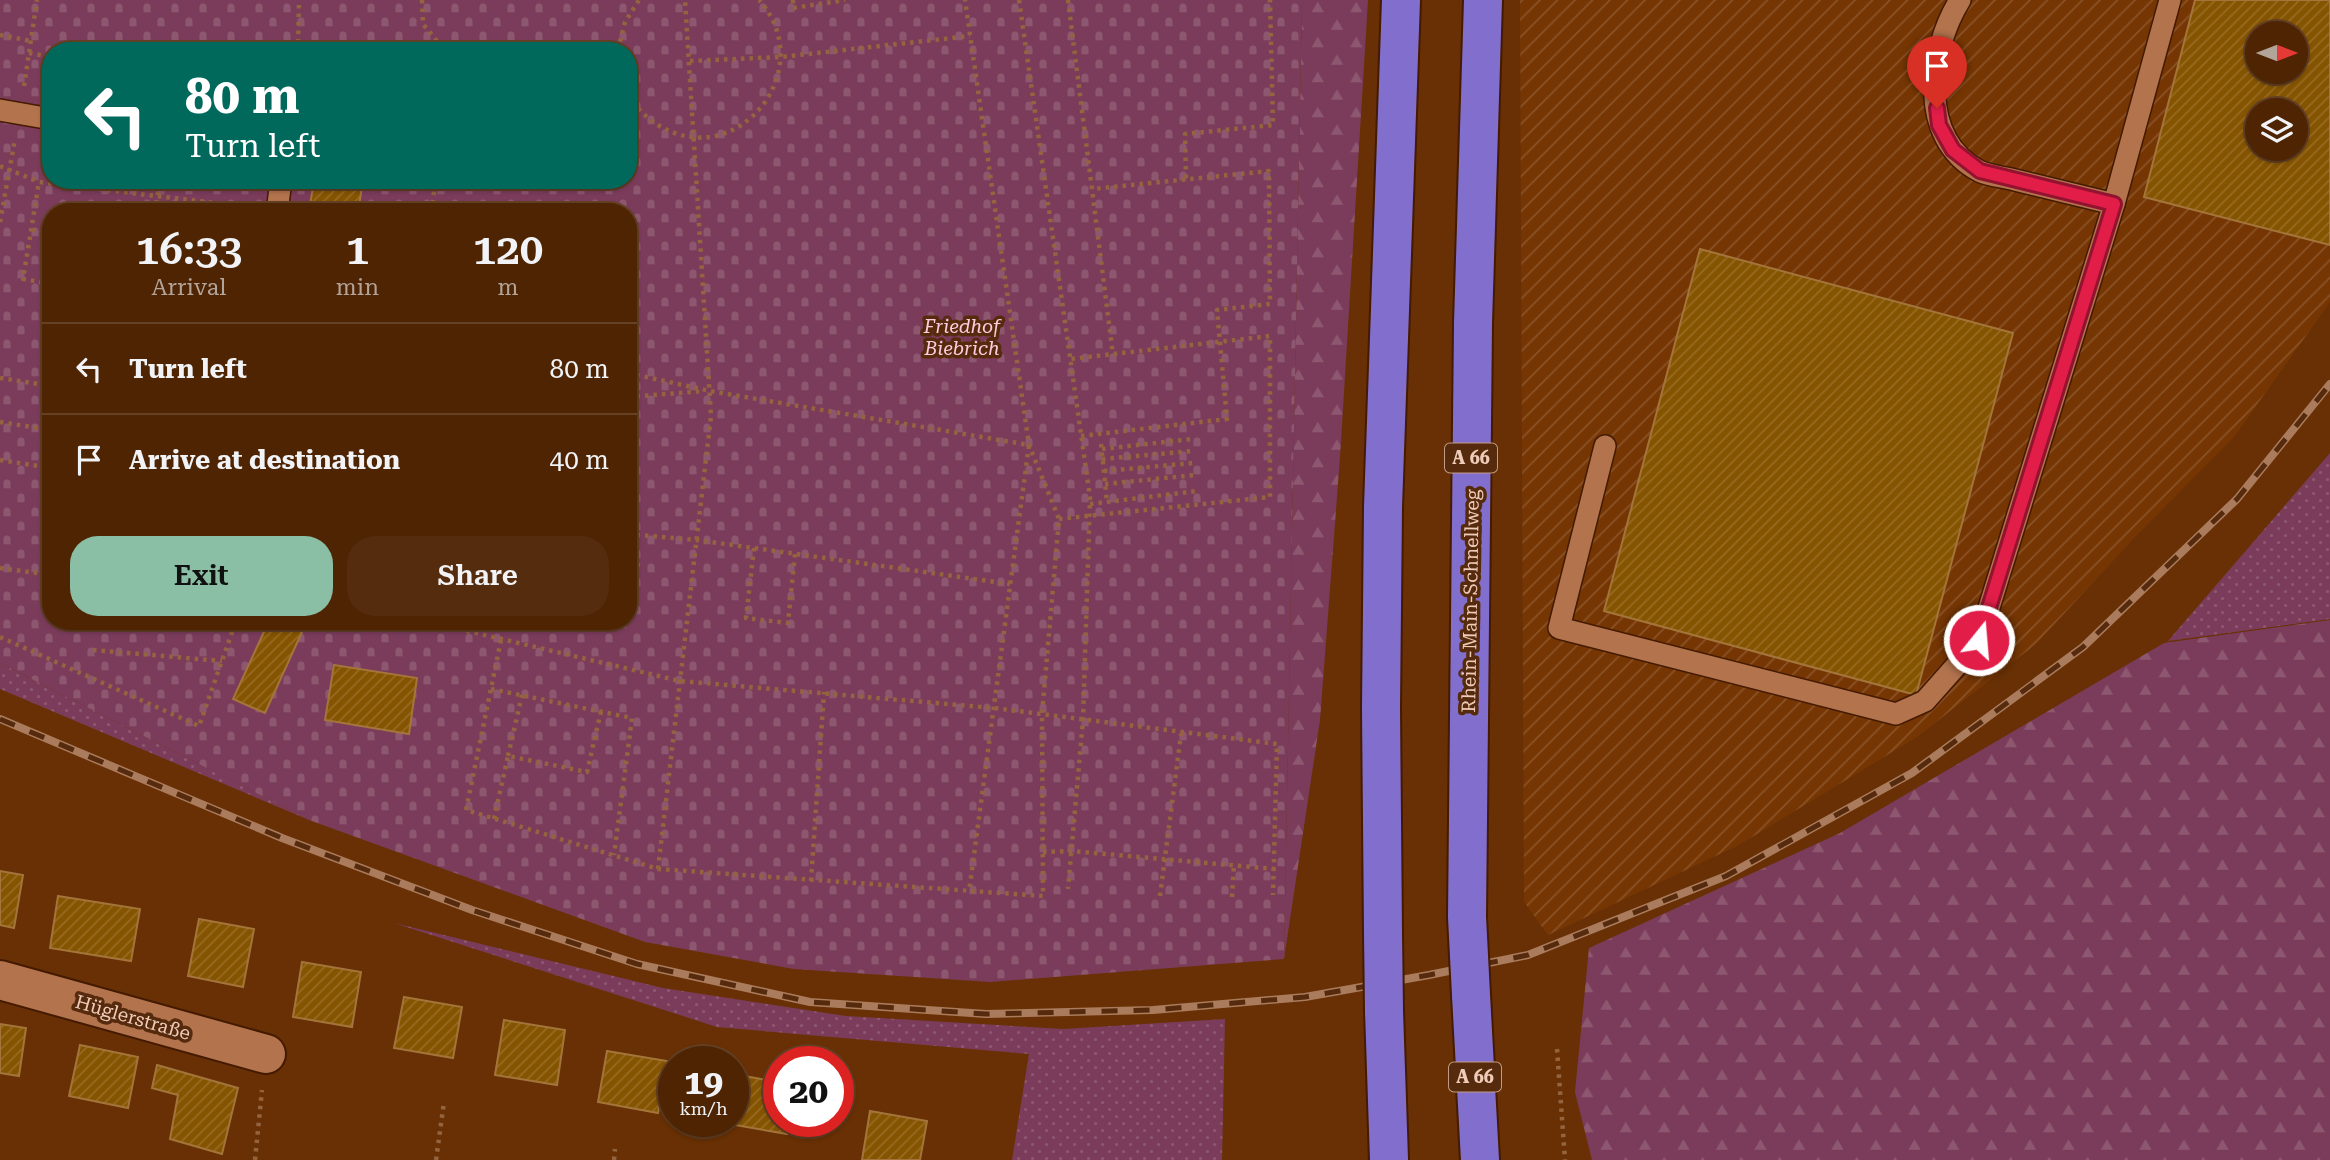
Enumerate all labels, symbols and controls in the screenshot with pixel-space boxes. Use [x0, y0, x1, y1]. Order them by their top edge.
north arrow [2245, 21, 2308, 84]
map controls [2245, 21, 2308, 161]
pin [1907, 36, 1967, 108]
icon: arrive [1918, 47, 1956, 85]
text: 80 m [185, 68, 300, 125]
icon: left [70, 70, 161, 161]
button: layers [2245, 98, 2308, 161]
text: Turn left [185, 127, 320, 165]
text: 16:33 [136, 225, 242, 274]
text: 1 [346, 225, 369, 274]
text: 120 [473, 225, 543, 274]
text: Arrival [152, 274, 226, 301]
text: min [336, 274, 379, 301]
text: m [497, 274, 518, 301]
park label: Friedhof Biebrich [923, 315, 1002, 360]
icon: left [70, 350, 108, 388]
text: Turn left [129, 354, 247, 384]
text: 80 m [550, 354, 609, 384]
icon: arrive [70, 441, 108, 479]
road number: A 66 [1445, 444, 1497, 472]
text: Arrive at destination [129, 445, 400, 475]
text: 40 m [550, 445, 609, 475]
street label: Rhein-Main-Schnellweg [1457, 489, 1484, 713]
button: Exit [70, 536, 333, 616]
button: Share [347, 536, 609, 616]
position arrow [1942, 603, 2016, 677]
street label: Hüglerstraße [73, 990, 193, 1045]
speed limit sign: 20 [763, 1046, 854, 1137]
text: 19 [684, 1062, 723, 1103]
road number: A 66 [1449, 1062, 1501, 1092]
text: km/h [679, 1098, 728, 1119]

